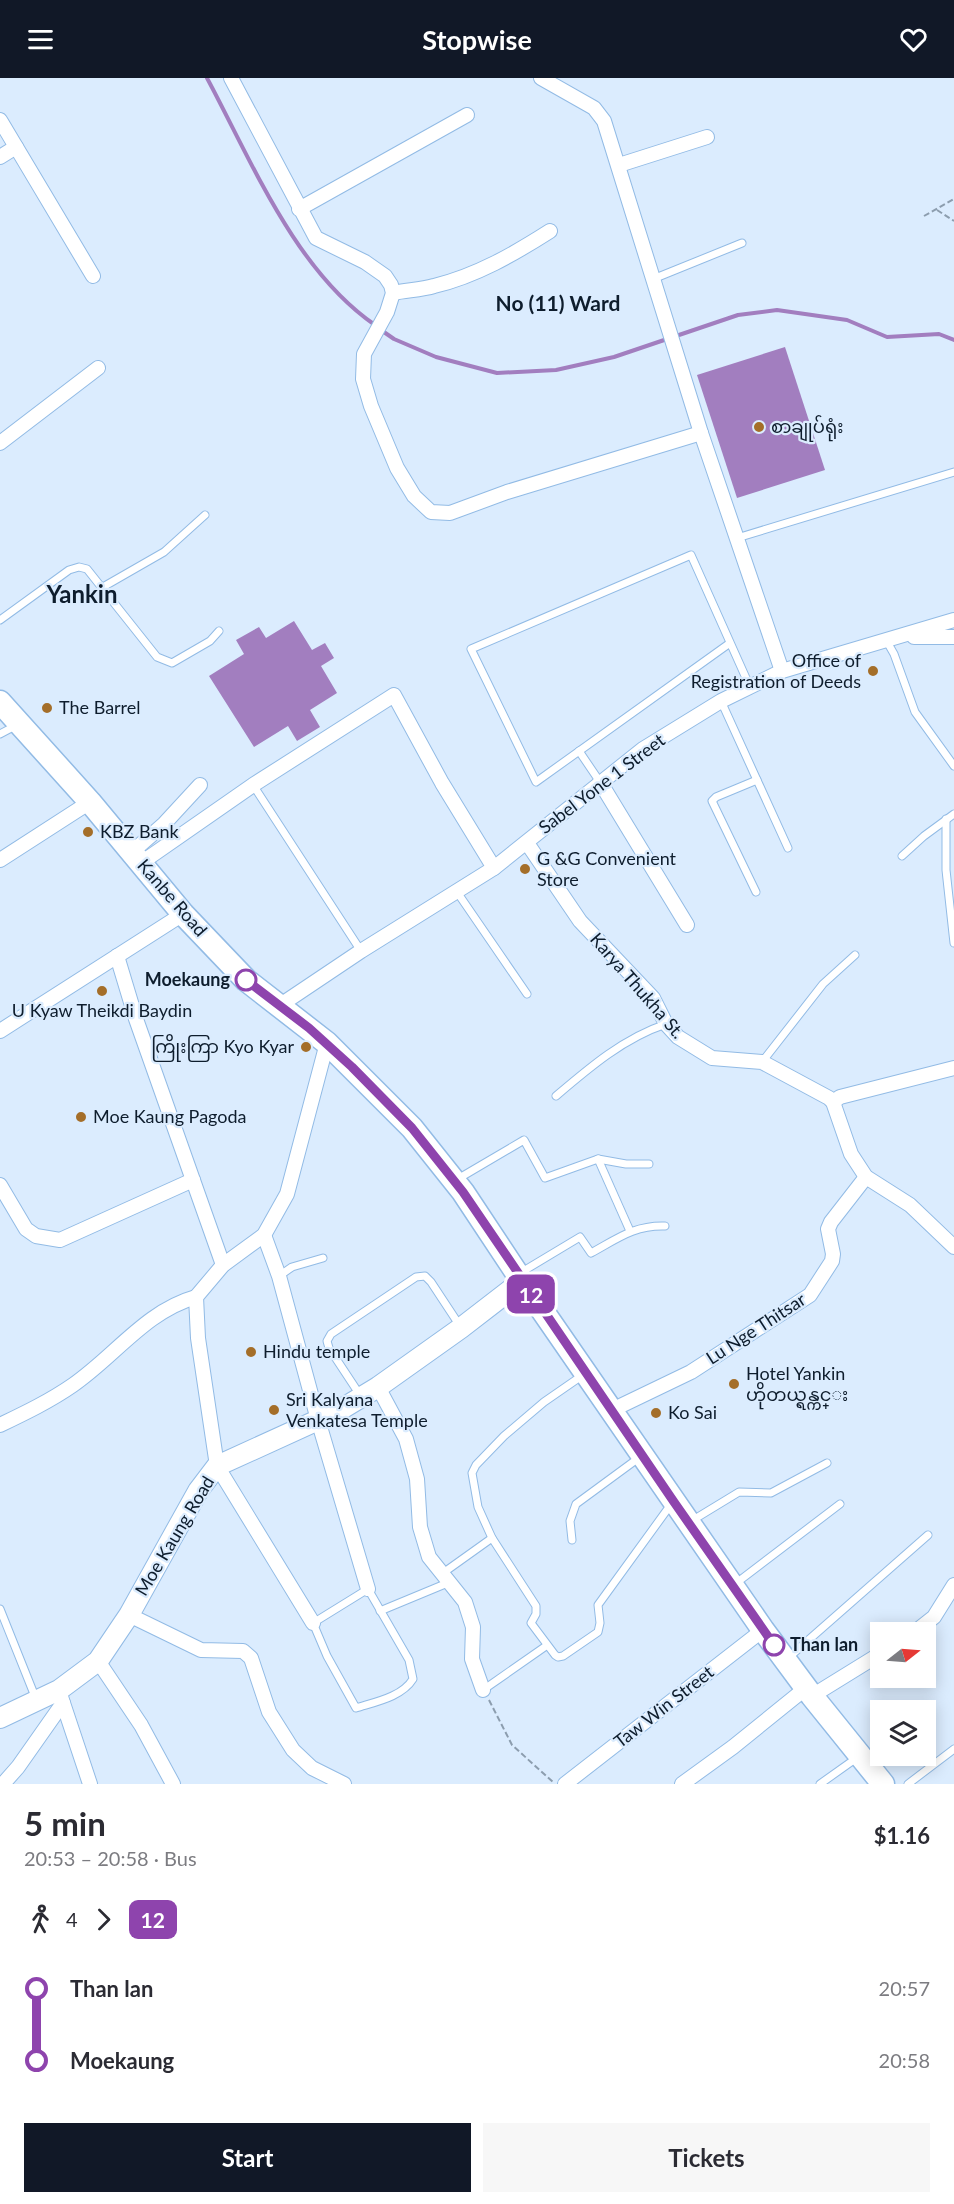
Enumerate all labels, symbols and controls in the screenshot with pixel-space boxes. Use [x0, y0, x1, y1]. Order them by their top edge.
icon: menu [24, 23, 57, 56]
text: Stopwise [422, 23, 532, 56]
icon: heart [897, 23, 930, 56]
district label: No (11) Ward [496, 290, 620, 315]
place label: စာချုပ်ရုံး [771, 414, 843, 442]
marker: စာချုပ်ရုံး [752, 420, 766, 434]
district label: Yankin [45, 579, 118, 608]
place label: Office of Registration of Deeds [691, 649, 862, 692]
marker: Office of Registration of Deeds [866, 664, 880, 678]
place label: The Barrel [59, 696, 141, 718]
marker: The Barrel [40, 701, 54, 715]
street label: Sabel Yone 1 Street [534, 728, 669, 838]
place label: KBZ Bank [100, 820, 179, 842]
marker: KBZ Bank [81, 825, 95, 839]
place label: G &G Convenient Store [537, 847, 677, 890]
street label: Kanbe Road [133, 854, 212, 940]
marker: G &G Convenient Store [518, 862, 532, 876]
street label: Karya Thukha St. [586, 928, 690, 1043]
place label: Moekaung [145, 968, 230, 990]
marker: Moekaung [235, 969, 257, 991]
marker: U Kyaw Theikdi Baydin [95, 984, 109, 998]
place label: U Kyaw Theikdi Baydin [12, 999, 192, 1021]
place label: ကြိုးကြာ Kyo Kyar [151, 1033, 294, 1062]
marker: ကြိုးကြာ Kyo Kyar [299, 1040, 313, 1054]
place label: Moe Kaung Pagoda [93, 1105, 247, 1127]
marker: Moe Kaung Pagoda [74, 1110, 88, 1124]
line badge: 12 [504, 1274, 558, 1314]
text: 12 [519, 1282, 543, 1307]
street label: Lu Nge Thitsar [702, 1288, 810, 1368]
place label: Hindu temple [263, 1340, 370, 1362]
marker: Hindu temple [244, 1345, 258, 1359]
place label: Hotel Yankin ဟိုတယ္ရန္ကင္း [746, 1362, 848, 1410]
marker: Hotel Yankin ဟိုတယ္ရန္ကင္း [727, 1377, 741, 1391]
place label: Sri Kalyana Venkatesa Temple [286, 1388, 428, 1431]
place label: Ko Sai [668, 1401, 717, 1423]
marker: Sri Kalyana Venkatesa Temple [267, 1403, 281, 1417]
marker: Ko Sai [649, 1406, 663, 1420]
street label: Moe Kaung Road [130, 1472, 218, 1599]
north arrow [870, 1622, 936, 1688]
map controls [870, 1622, 936, 1766]
place label: Than lan [790, 1633, 858, 1655]
marker: Than lan [763, 1634, 785, 1656]
street label: Taw Win Street [609, 1660, 718, 1752]
button: layers [870, 1700, 936, 1766]
text: 5 min [24, 1803, 106, 1843]
text: $1.16 [874, 1822, 930, 1849]
text: 20:53 – 20:58 · Bus [24, 1846, 197, 1870]
icon: walk [24, 1903, 57, 1936]
icon: forward [87, 1903, 120, 1936]
text: 4 [66, 1907, 78, 1931]
text: 12 [141, 1907, 165, 1932]
text: Than lan [70, 1975, 153, 2002]
text: 20:57 [879, 1976, 930, 2000]
text: Moekaung [70, 2047, 174, 2074]
text: 20:58 [879, 2048, 930, 2072]
button: Start [24, 2123, 471, 2192]
button: Tickets [483, 2123, 930, 2192]

